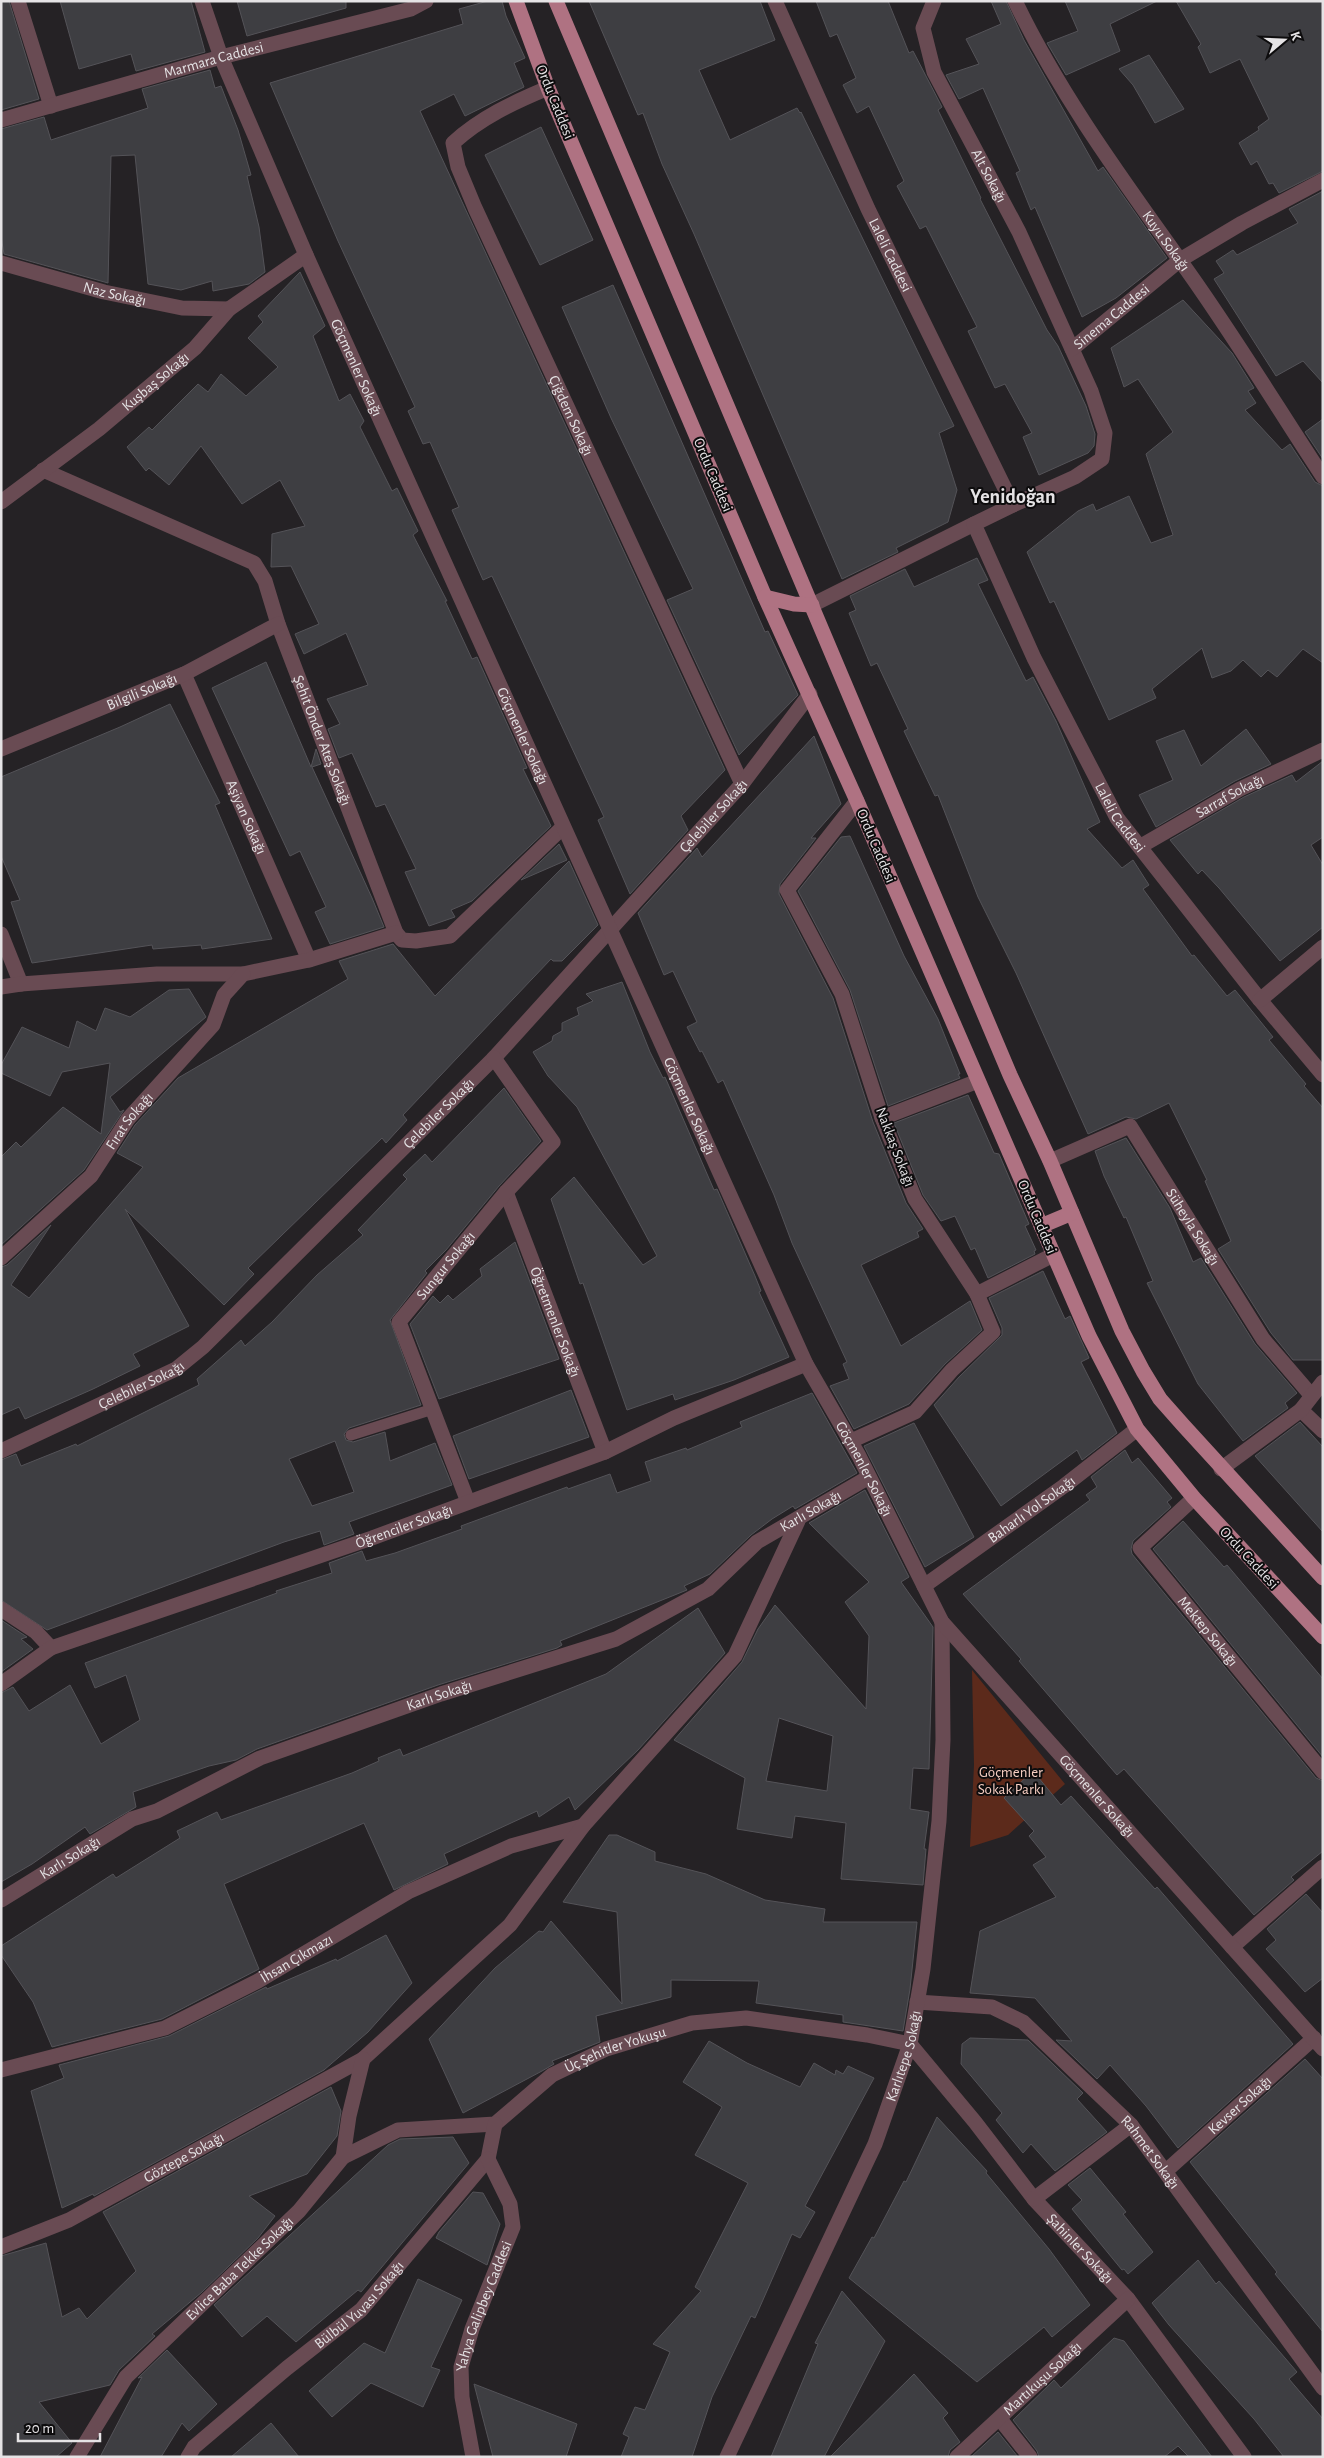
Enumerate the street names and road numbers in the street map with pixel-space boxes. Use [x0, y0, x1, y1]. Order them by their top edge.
street label: Marmara Caddesi [162, 39, 265, 81]
street label: Ordu Caddesi [533, 63, 577, 141]
street label: Alt Sokağı [969, 147, 1009, 205]
street label: Kuyu Sokağı [1140, 208, 1193, 274]
street label: Laleli Caddesi [866, 216, 915, 294]
street label: Naz Sokağı [82, 279, 148, 308]
street label: Sinema Caddesi [1071, 281, 1152, 352]
street label: Göçmenler Sokağı [328, 317, 385, 418]
street label: Kuşbaş Sokağı [119, 349, 192, 414]
street label: Çiğdem Sokağı [546, 373, 596, 458]
street label: Ordu Caddesi [691, 436, 735, 514]
street label: Bilgili Sokağı [104, 670, 179, 712]
street label: Şehit Önder Ateş Sokağı [291, 673, 354, 807]
street label: Göçmenler Sokağı [494, 685, 551, 787]
street label: Sarraf Sokağı [1193, 771, 1266, 820]
street label: Aşiyan Sokağı [224, 777, 269, 856]
street label: Çelebiler Sokağı [677, 777, 750, 855]
street label: Laleli Caddesi [1092, 780, 1148, 855]
street label: Ordu Caddesi [854, 807, 898, 885]
street label: Göçmenler Sokağı [661, 1055, 718, 1157]
street label: Çelebiler Sokağı [400, 1075, 477, 1151]
street label: Fırat Sokağı [103, 1089, 156, 1152]
street label: Nakkaş Sokağı [873, 1105, 917, 1189]
street label: Ordu Caddesi [1015, 1178, 1059, 1256]
street label: Süheyla Sokağı [1163, 1186, 1222, 1268]
street label: Sungur Sokağı [413, 1229, 478, 1302]
street label: Öğretmenler Sokağı [528, 1264, 583, 1379]
street label: Çelebiler Sokağı [96, 1358, 187, 1412]
street label: Göçmenler Sokağı [833, 1419, 895, 1519]
street label: Baharlı Yol Sokağı [985, 1473, 1078, 1545]
street label: Karlı Sokağı [777, 1487, 844, 1535]
street label: Öğrenciler Sokağı [353, 1501, 455, 1551]
street label: Ordu Caddesi [1217, 1524, 1281, 1592]
street label: Mektep Sokağı [1175, 1593, 1241, 1669]
street label: Karlı Sokağı [404, 1677, 474, 1713]
street label: Göçmenler Sokağı [1057, 1752, 1138, 1840]
street label: Karlı Sokağı [37, 1833, 103, 1882]
street label: İhsan Çıkmazı [256, 1931, 335, 1986]
street label: Karlıtepe Sokağı [883, 2009, 923, 2103]
street label: Üç Şehitler Yokuşu [561, 2024, 668, 2075]
street label: Kevser Sokağı [1205, 2073, 1274, 2137]
street label: Rahmet Sokağı [1118, 2112, 1182, 2192]
street label: Göztepe Sokağı [141, 2129, 226, 2185]
street label: Şahinler Sokağı [1044, 2211, 1116, 2286]
street label: Evlice Baba Tekke Sokağı [183, 2213, 296, 2323]
street label: Yahya Galipbey Caddesi [453, 2239, 514, 2371]
street label: Bülbül Yuvası Sokağı [311, 2258, 406, 2351]
street label: Martıkuşu Sokağı [1000, 2339, 1084, 2418]

